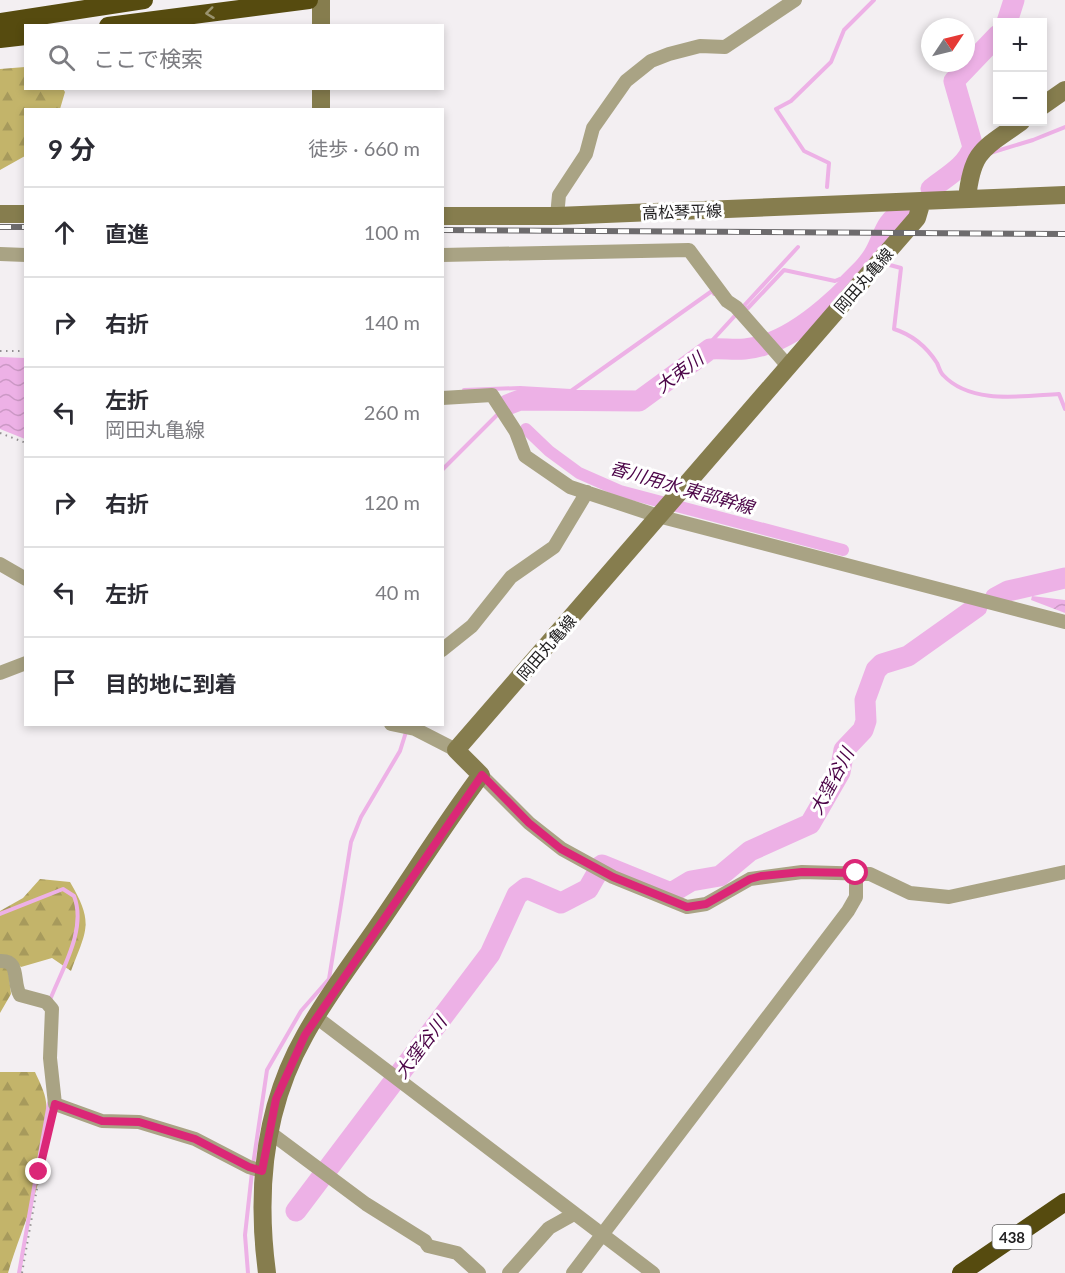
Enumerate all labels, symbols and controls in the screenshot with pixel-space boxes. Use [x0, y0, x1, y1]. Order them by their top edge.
one-way arrow [205, 6, 214, 18]
north arrow [921, 18, 975, 72]
map controls [993, 18, 1047, 126]
button: + [993, 18, 1047, 72]
search box [24, 24, 444, 90]
icon: search [45, 41, 78, 74]
text: ここで検索 [93, 45, 203, 72]
button: − [993, 72, 1047, 126]
text: 9 分 [48, 133, 95, 165]
text: 徒歩 · 660 m [308, 136, 420, 160]
street label: 高松琴平線 [642, 200, 722, 222]
icon: ahead [48, 216, 81, 249]
text: 直進 [105, 220, 149, 247]
text: 100 m [364, 220, 420, 244]
street label: 岡田丸亀線 [830, 244, 896, 316]
icon: right [48, 306, 81, 339]
text: 右折 [105, 310, 149, 337]
text: 140 m [364, 310, 420, 334]
water label: 大束川 [651, 346, 709, 397]
text: 左折 [105, 386, 149, 413]
icon: left [48, 396, 81, 429]
text: 260 m [364, 400, 420, 424]
text: 岡田丸亀線 [105, 417, 205, 441]
water label: 香川用水 東部幹線 [608, 456, 758, 519]
icon: right [48, 486, 81, 519]
text: 右折 [105, 490, 149, 517]
text: 120 m [364, 490, 420, 514]
icon: left [48, 576, 81, 609]
text: 左折 [105, 580, 149, 607]
text: 40 m [375, 580, 420, 604]
street label: 岡田丸亀線 [513, 611, 579, 683]
icon: arrive [48, 666, 81, 699]
text: 目的地に到着 [105, 670, 237, 697]
water label: 大窪谷川 [804, 742, 859, 818]
route start [842, 859, 868, 885]
water label: 大窪谷川 [390, 1010, 452, 1082]
route end [25, 1158, 51, 1184]
road number: 438 [992, 1225, 1032, 1249]

